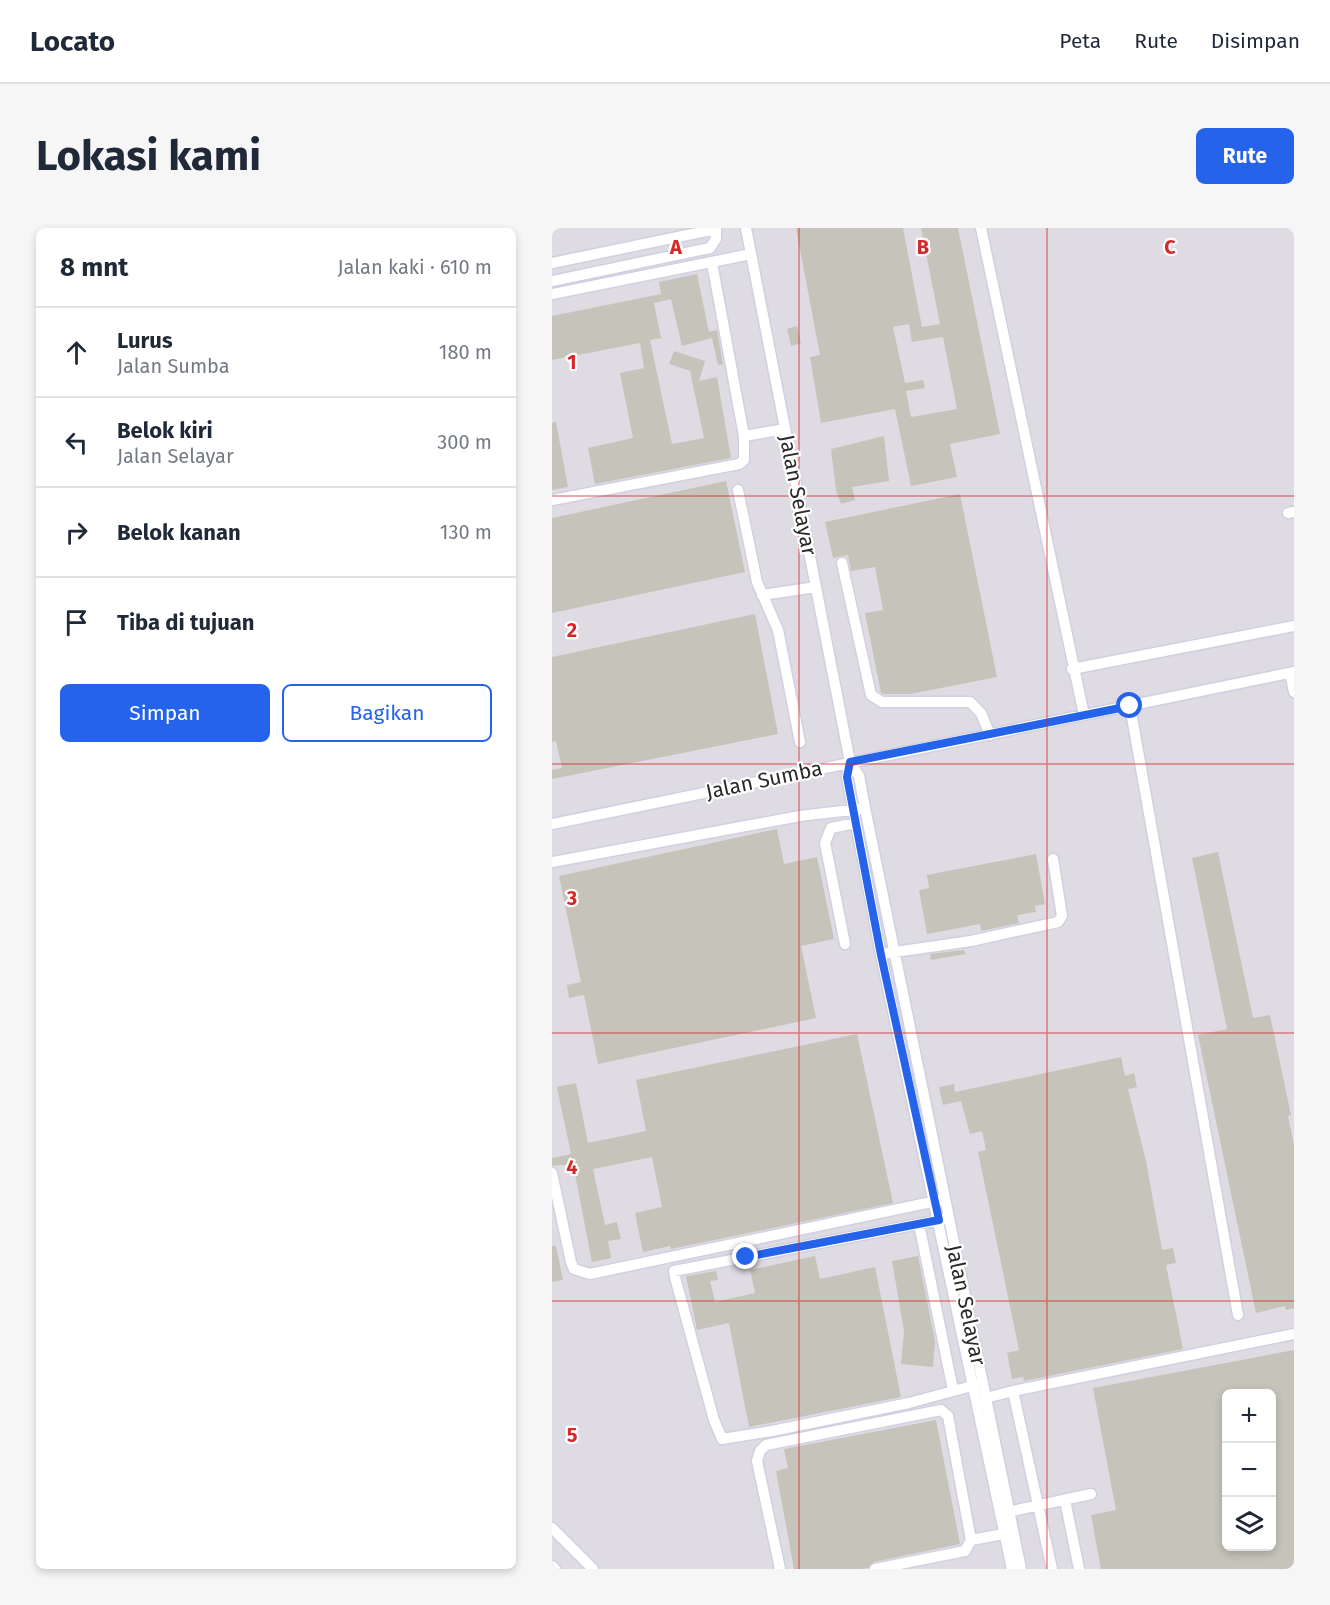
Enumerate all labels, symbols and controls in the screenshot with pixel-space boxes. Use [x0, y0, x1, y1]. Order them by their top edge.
text: Locato [30, 25, 115, 58]
text: Peta [1059, 28, 1101, 54]
text: Rute [1134, 28, 1178, 54]
text: Disimpan [1211, 28, 1300, 54]
button: Rute [1196, 128, 1294, 184]
text: Lokasi kami [36, 131, 261, 181]
text: A [669, 235, 683, 259]
text: B [917, 235, 929, 259]
text: C [1164, 235, 1176, 259]
text: 8 mnt [60, 252, 128, 283]
text: Jalan kaki · 610 m [338, 255, 492, 279]
text: Lurus [117, 327, 173, 354]
icon: ahead [60, 336, 93, 369]
text: 180 m [439, 340, 492, 364]
text: 1 [567, 350, 577, 374]
text: Jalan Sumba [117, 354, 230, 378]
text: Belok kiri [117, 417, 213, 444]
icon: left [60, 426, 93, 459]
text: 300 m [437, 430, 492, 454]
street label: Jalan Selayar [774, 432, 822, 558]
text: Jalan Selayar [117, 444, 234, 468]
icon: right [60, 516, 93, 549]
text: Belok kanan [117, 519, 241, 546]
text: 130 m [440, 520, 492, 544]
icon: arrive [60, 606, 93, 639]
text: Tiba di tujuan [117, 609, 254, 636]
text: 2 [567, 618, 577, 642]
button: Simpan [60, 684, 270, 742]
button: Bagikan [282, 684, 492, 742]
route start [1116, 692, 1142, 718]
street label: Jalan Sumba [703, 755, 825, 805]
text: 3 [566, 886, 577, 910]
text: 4 [566, 1155, 578, 1179]
street label: Jalan Selayar [941, 1242, 991, 1368]
route end [732, 1243, 758, 1269]
map controls [1222, 1389, 1276, 1551]
button: + [1222, 1389, 1276, 1443]
text: 5 [567, 1423, 578, 1447]
button: − [1222, 1443, 1276, 1497]
button: layers [1222, 1497, 1276, 1551]

